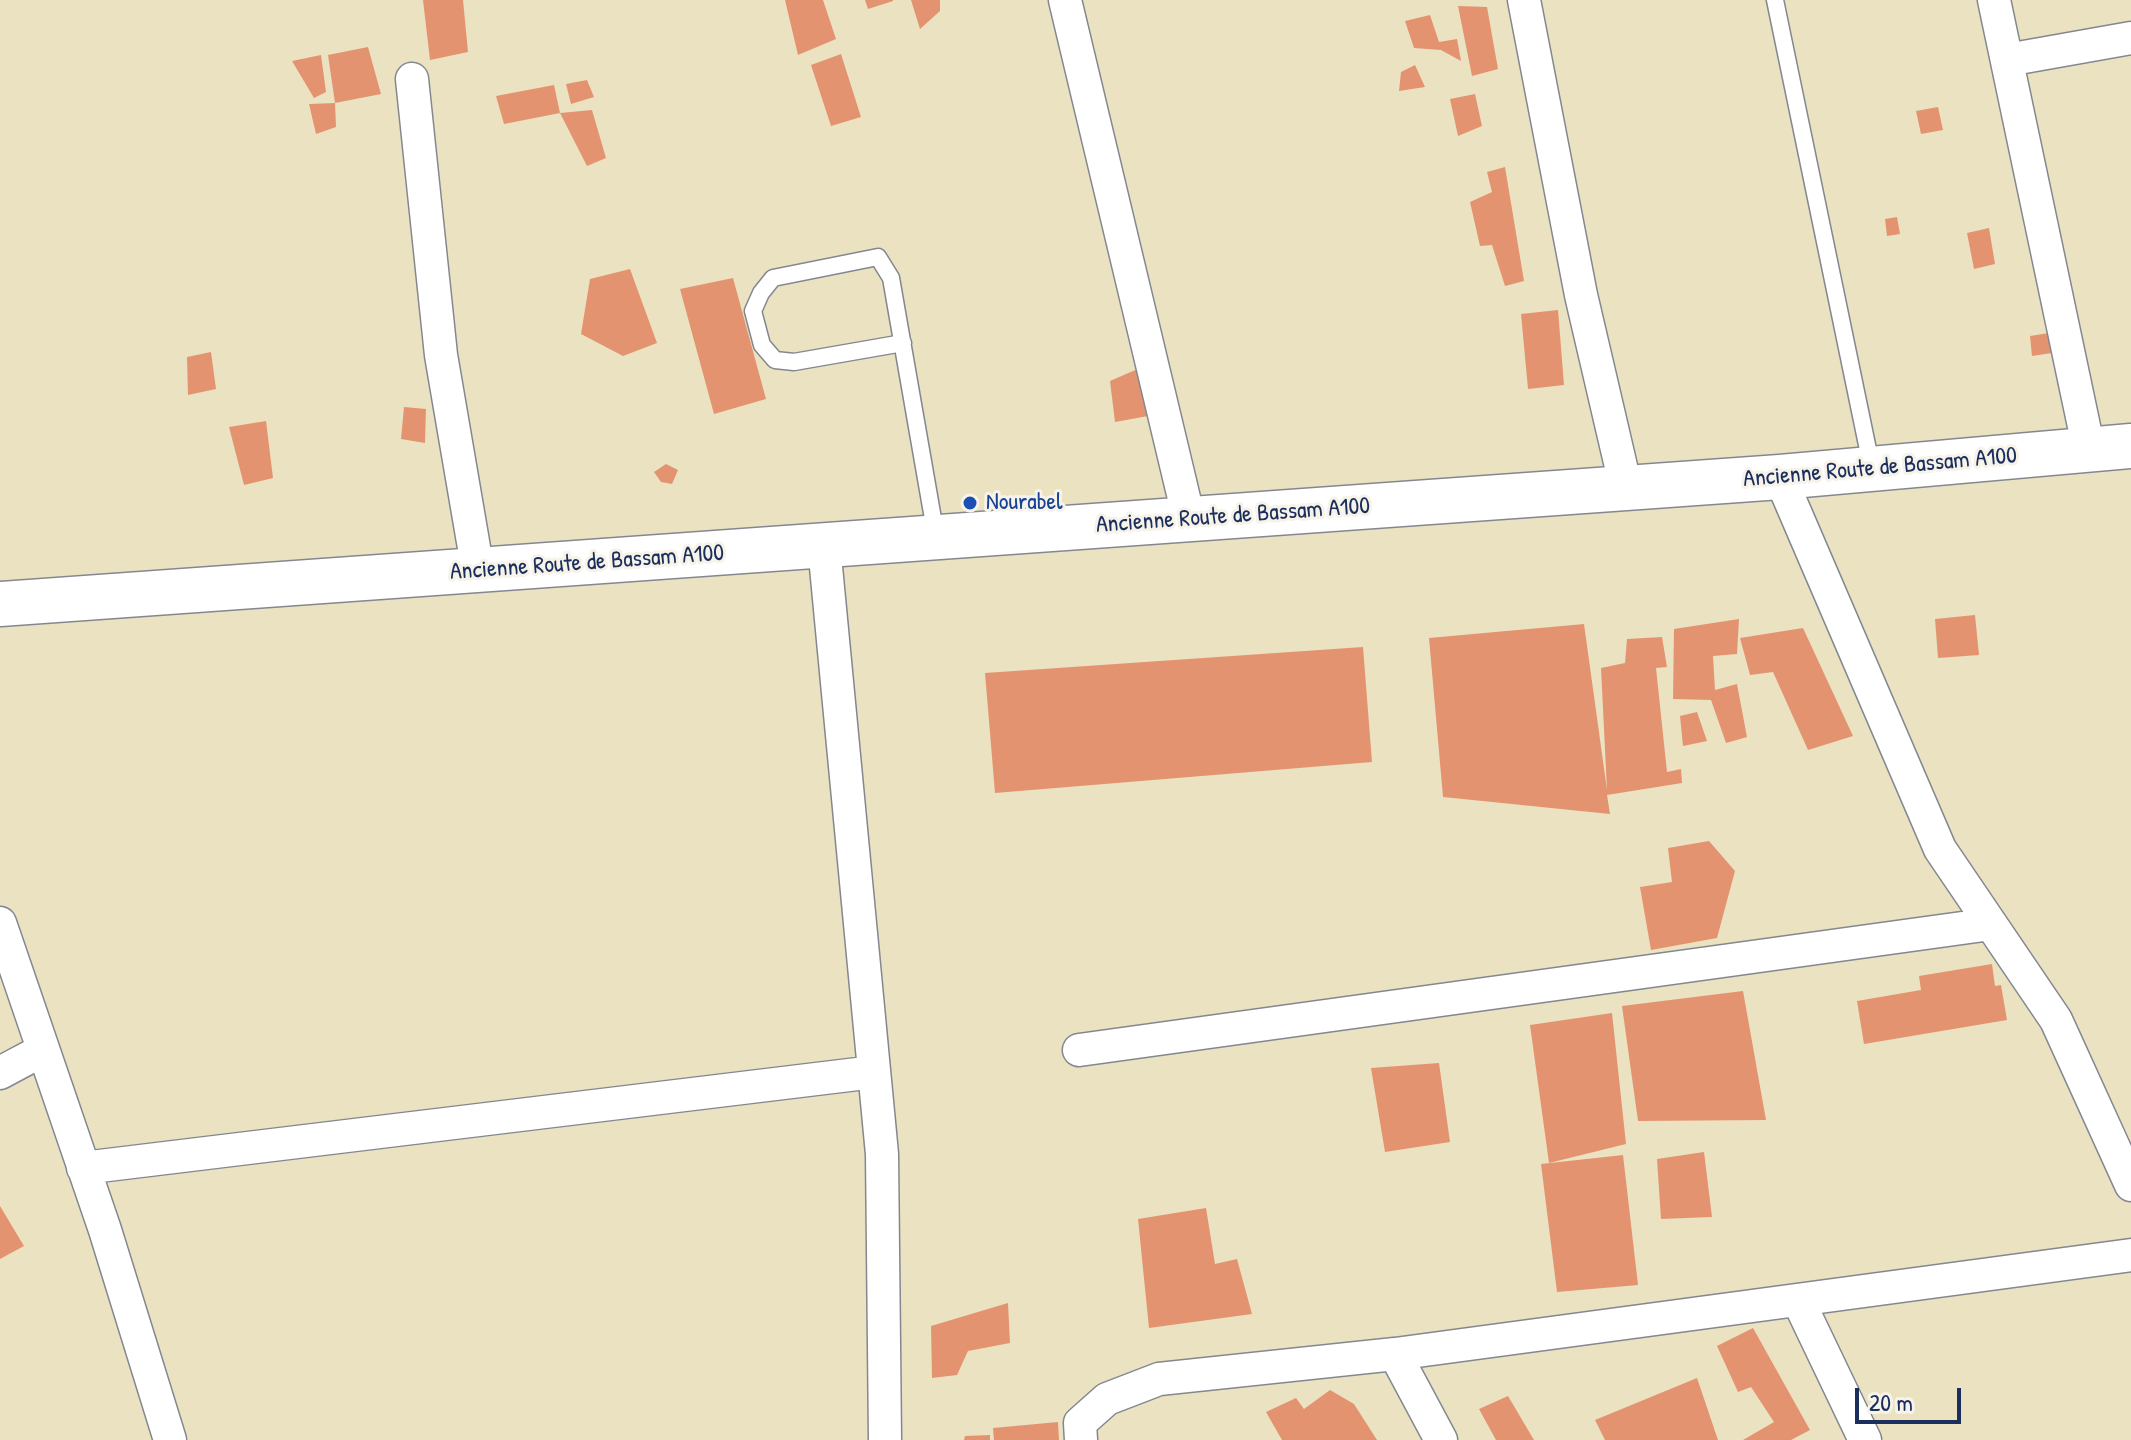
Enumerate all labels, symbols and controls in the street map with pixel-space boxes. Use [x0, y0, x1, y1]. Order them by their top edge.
street label: Ancienne Route de Bassam A100 [1742, 442, 2018, 494]
place label: Nourabel [986, 489, 1063, 517]
street label: Ancienne Route de Bassam A100 [1095, 492, 1371, 540]
marker: Nourabel [961, 494, 979, 512]
street label: Ancienne Route de Bassam A100 [449, 539, 725, 587]
scale bar [1859, 1372, 1965, 1422]
text: 20 m [1869, 1386, 1913, 1418]

